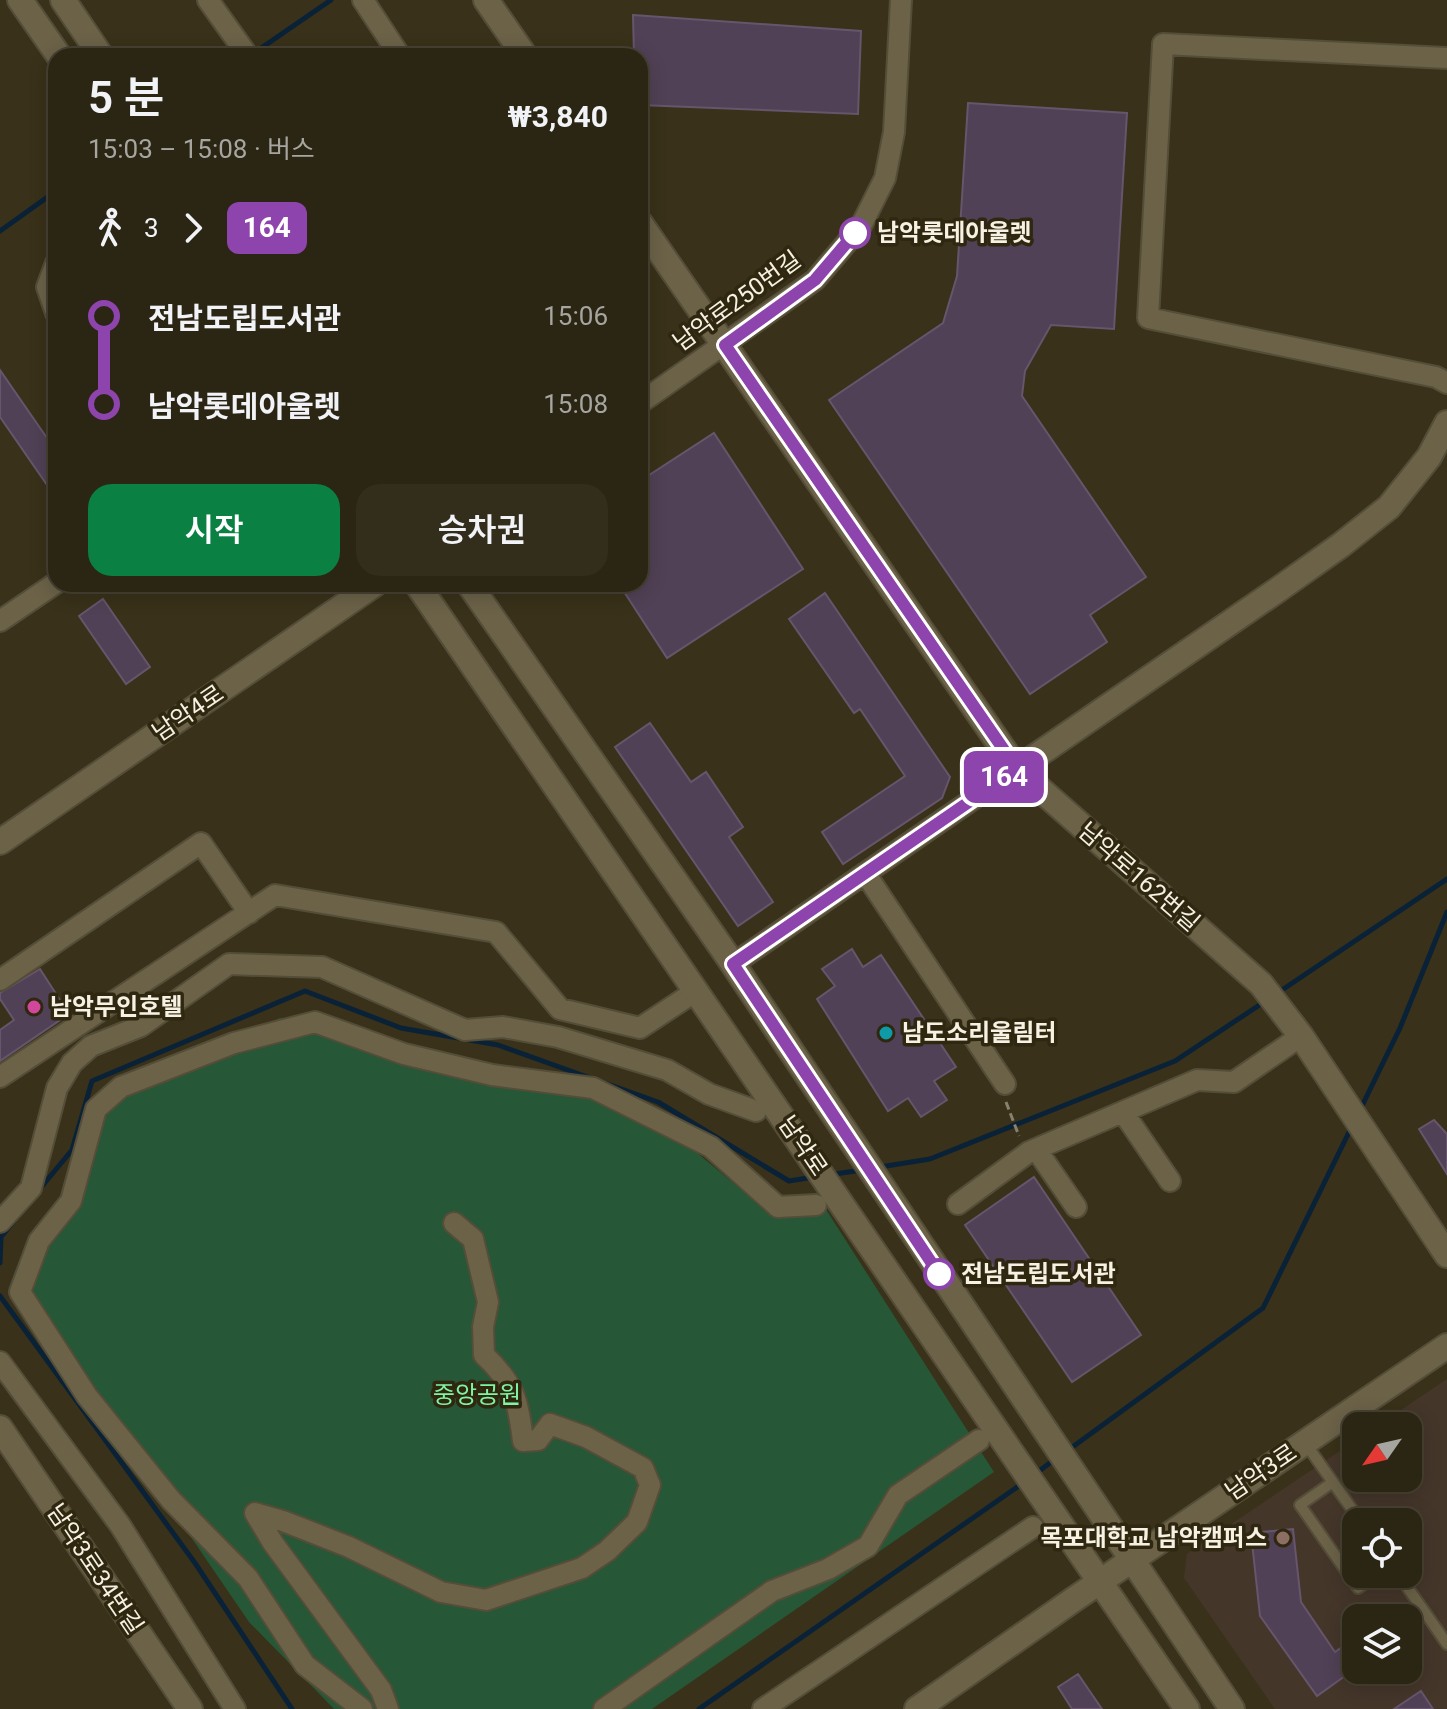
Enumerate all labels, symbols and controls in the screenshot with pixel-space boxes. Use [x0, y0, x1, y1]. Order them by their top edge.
text: 5 분 [88, 72, 165, 124]
text: ₩3,840 [507, 99, 608, 134]
text: 15:03 – 15:08 · 버스 [88, 134, 315, 164]
icon: walk [88, 206, 132, 250]
icon: forward [171, 206, 215, 250]
text: 164 [243, 211, 291, 244]
text: 3 [144, 213, 159, 243]
marker: 남악롯데아울렛 [840, 218, 870, 248]
place label: 남악롯데아울렛 [877, 219, 1032, 247]
street label: 남악로250번길 [668, 245, 806, 357]
text: 전남도립도서관 [148, 301, 341, 336]
text: 15:06 [543, 301, 608, 331]
text: 남악롯데아울렛 [148, 389, 341, 424]
text: 15:08 [543, 389, 608, 419]
button: 시작 [88, 484, 340, 576]
button: 승차권 [356, 484, 608, 576]
street label: 남악4로 [147, 679, 229, 747]
line badge: 164 [958, 751, 1050, 803]
text: 164 [980, 760, 1028, 793]
street label: 남악로162번길 [1073, 817, 1205, 937]
place label: 남악무인호텔 [50, 993, 182, 1021]
marker: 남악무인호텔 [25, 998, 43, 1016]
place label: 남도소리울림터 [902, 1019, 1057, 1047]
marker: 남도소리울림터 [877, 1024, 895, 1042]
street label: 남악로 [773, 1111, 833, 1181]
marker: 전남도립도서관 [924, 1259, 954, 1289]
place label: 전남도립도서관 [961, 1260, 1116, 1288]
park label: 중앙공원 [433, 1381, 521, 1409]
north arrow [1342, 1412, 1422, 1492]
map controls [1342, 1412, 1422, 1684]
street label: 남악3로 [1220, 1438, 1302, 1506]
street label: 남악3로34번길 [41, 1499, 149, 1639]
button: locate [1342, 1508, 1422, 1588]
place label: 목포대학교 남악캠퍼스 [1040, 1524, 1267, 1552]
marker: 목포대학교 남악캠퍼스 [1274, 1529, 1292, 1547]
button: layers [1342, 1604, 1422, 1684]

